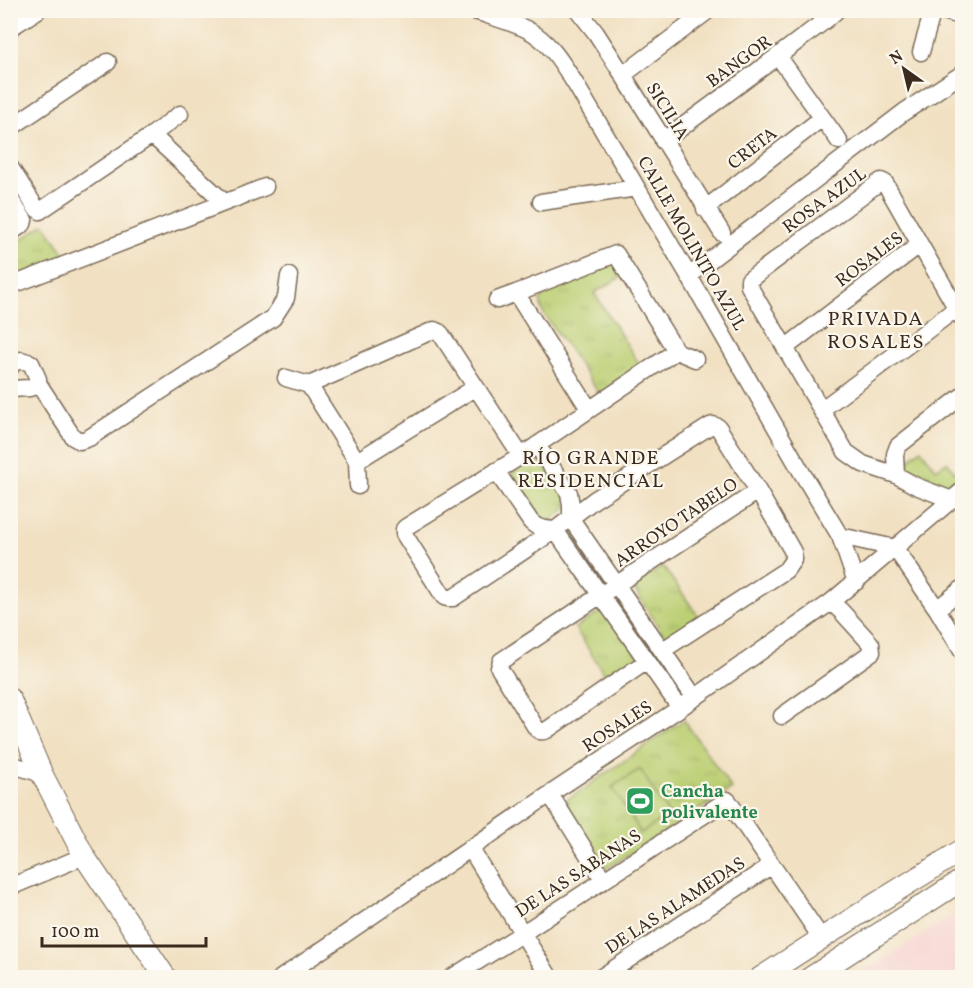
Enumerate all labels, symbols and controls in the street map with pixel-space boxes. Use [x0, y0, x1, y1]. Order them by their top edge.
street label: BANGOR [702, 30, 778, 94]
north arrow [874, 39, 934, 99]
text: N [886, 46, 908, 71]
street label: SICILIA [639, 78, 694, 146]
street label: CRETA [723, 122, 783, 176]
street label: CALLE MOLINITO AZUL [630, 152, 751, 336]
street label: ROSA AZUL [778, 162, 872, 240]
street label: ROSALES [831, 226, 909, 294]
district label: PRIVADA ROSALES [827, 306, 925, 357]
district label: RÍO GRANDE RESIDENCIAL [517, 445, 665, 496]
street label: ARROYO TABELO [610, 473, 744, 574]
street label: ROSALES [578, 695, 658, 759]
place label: Cancha polivalente [661, 780, 758, 826]
sports icon: Cancha polivalente [624, 785, 656, 817]
street label: DE LAS SABANAS [511, 824, 647, 924]
street label: DE LAS ALAMEDAS [601, 852, 751, 961]
scale bar [42, 910, 206, 948]
text: 100 m [51, 920, 100, 945]

